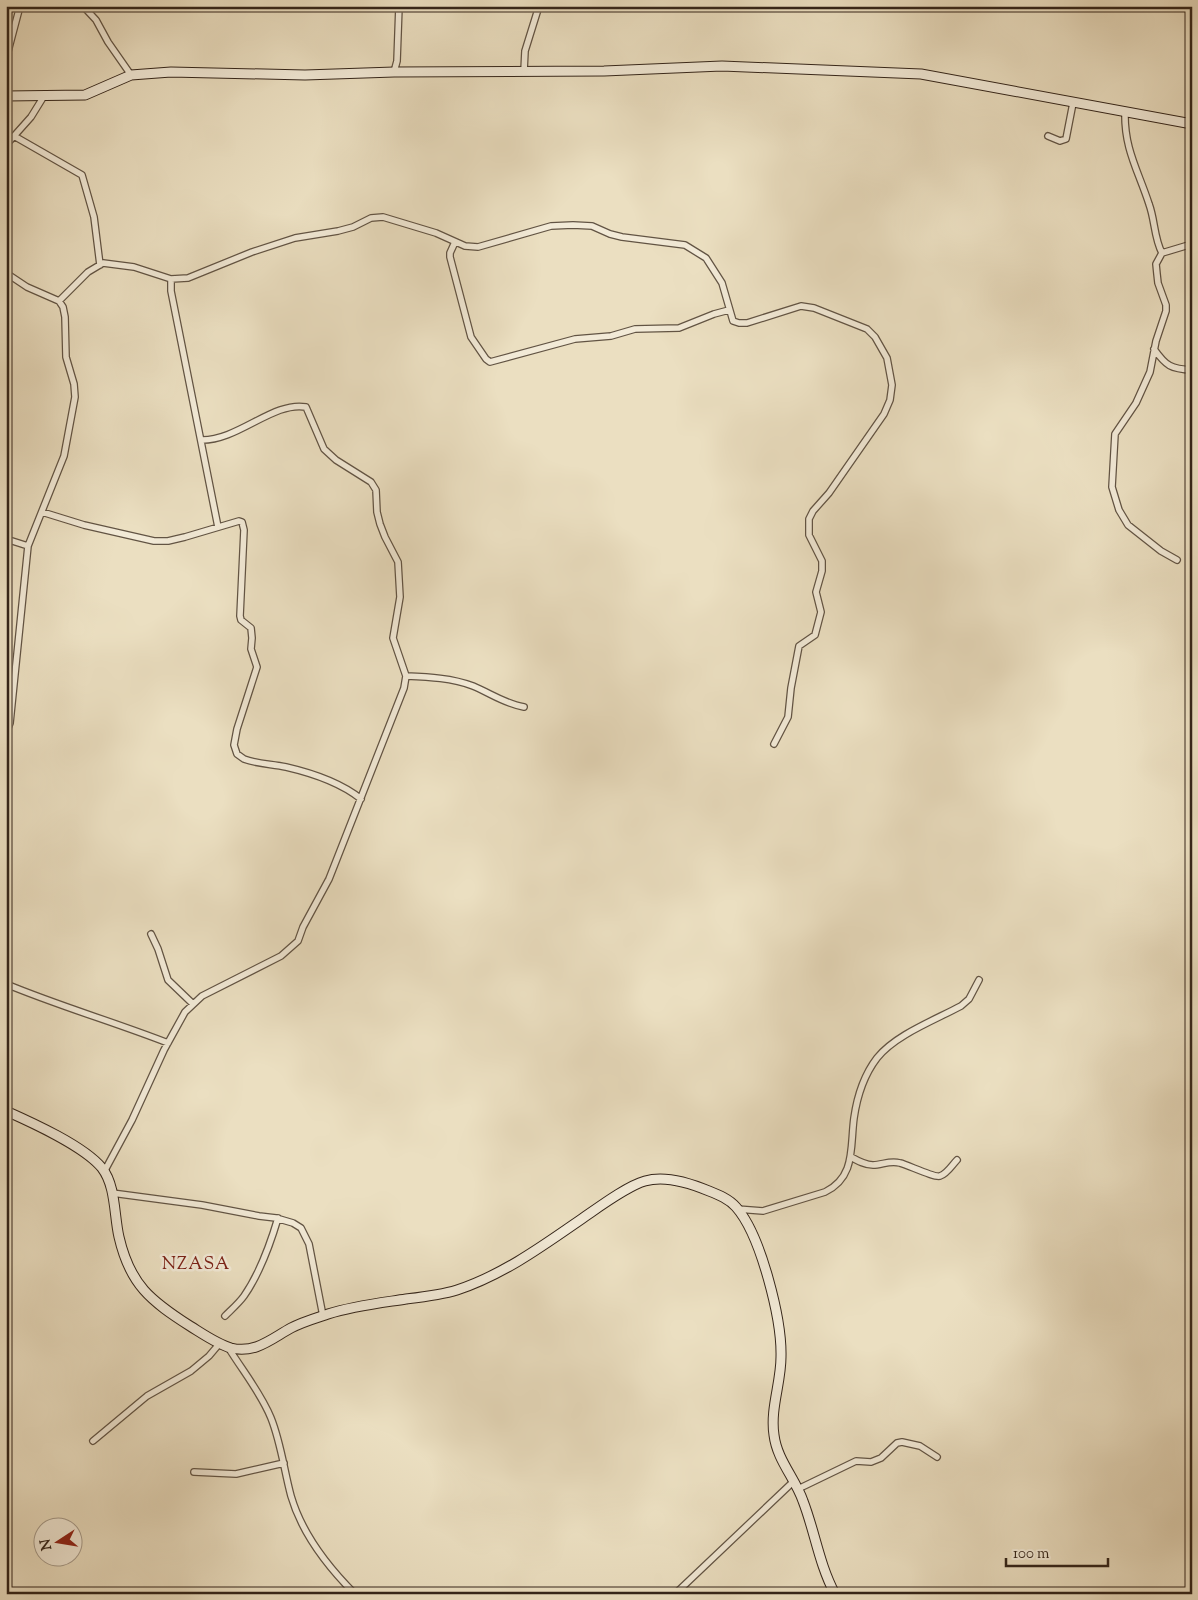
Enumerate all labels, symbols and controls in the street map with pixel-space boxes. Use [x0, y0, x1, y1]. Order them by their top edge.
district label: NZASA [162, 1252, 230, 1278]
north arrow [32, 1518, 82, 1568]
scale bar [1006, 1535, 1108, 1567]
text: N [36, 1537, 58, 1552]
text: 100 m [1013, 1544, 1050, 1565]

